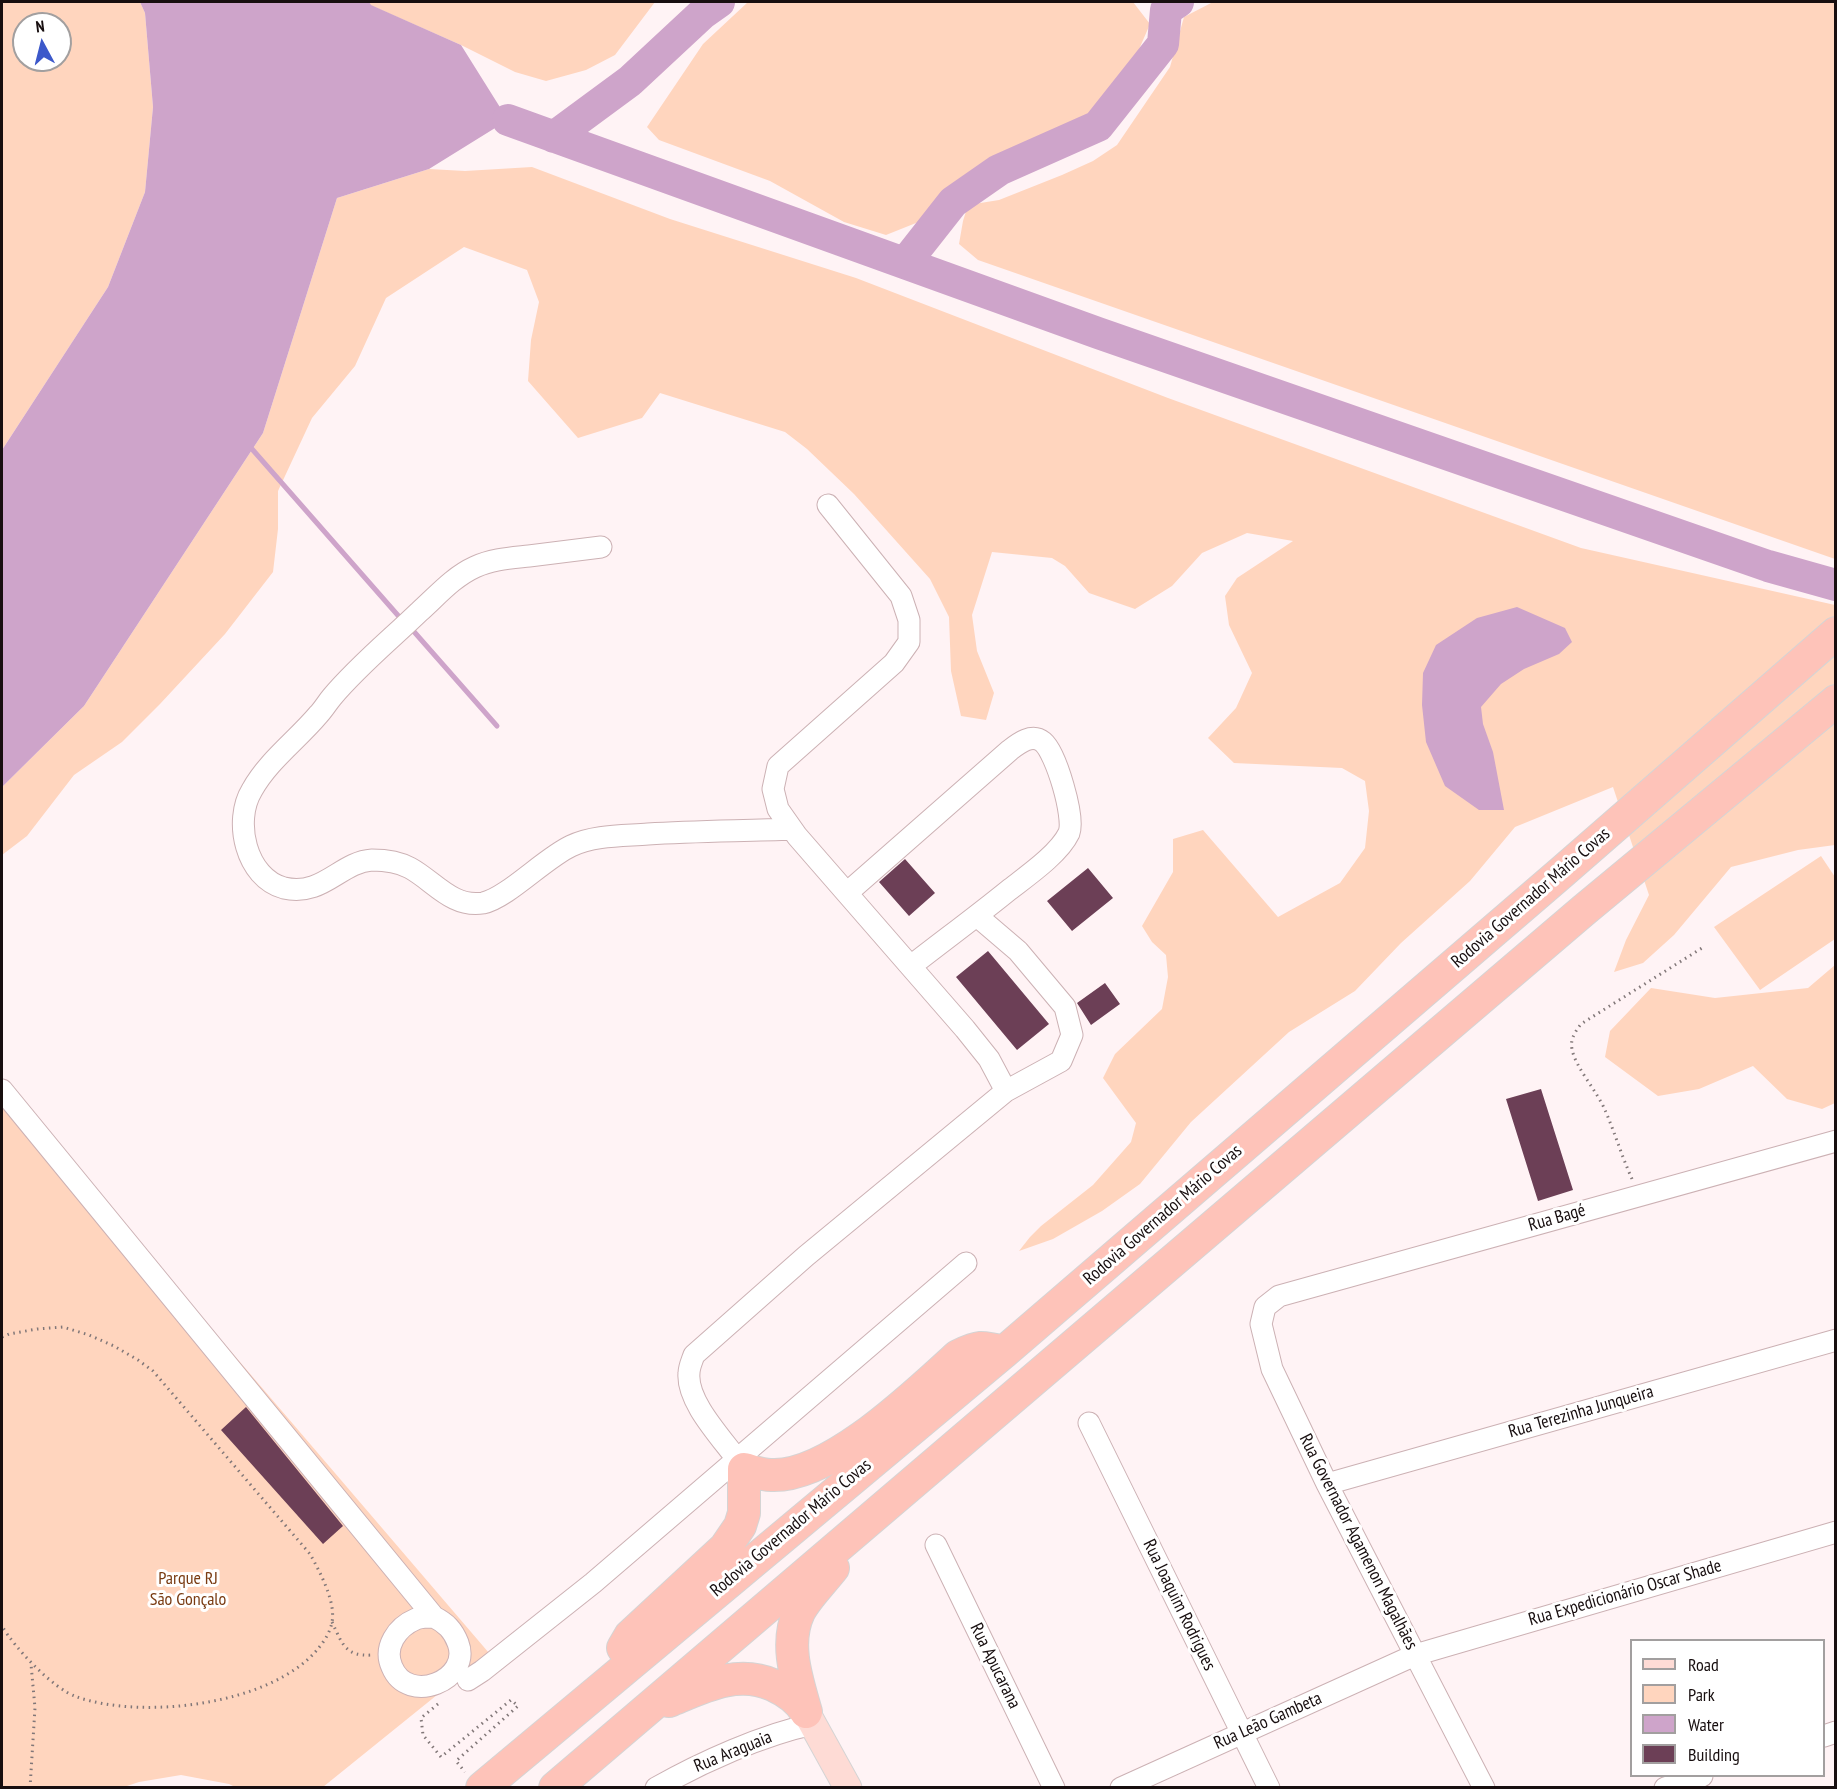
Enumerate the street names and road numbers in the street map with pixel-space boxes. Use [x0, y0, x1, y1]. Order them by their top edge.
street label: Rodovia Governador Mário Covas [1447, 823, 1615, 973]
street label: Rodovia Governador Mário Covas [1079, 1140, 1247, 1290]
street label: Rua Bagé [1526, 1200, 1588, 1236]
street label: Rua Terezinha Junqueira [1506, 1381, 1656, 1443]
street label: Rua Governador Agamenon Magalhães [1294, 1431, 1422, 1653]
street label: Rodovia Governador Mário Covas [706, 1455, 876, 1601]
street label: Rua Joaquim Rodrigues [1138, 1536, 1220, 1674]
street label: Rua Expedicionário Oscar Shade [1526, 1555, 1724, 1631]
street label: Rua Apucarana [965, 1620, 1025, 1712]
street label: Rua Leão Gambeta [1211, 1688, 1325, 1754]
street label: Rua Araguaia [691, 1727, 775, 1777]

